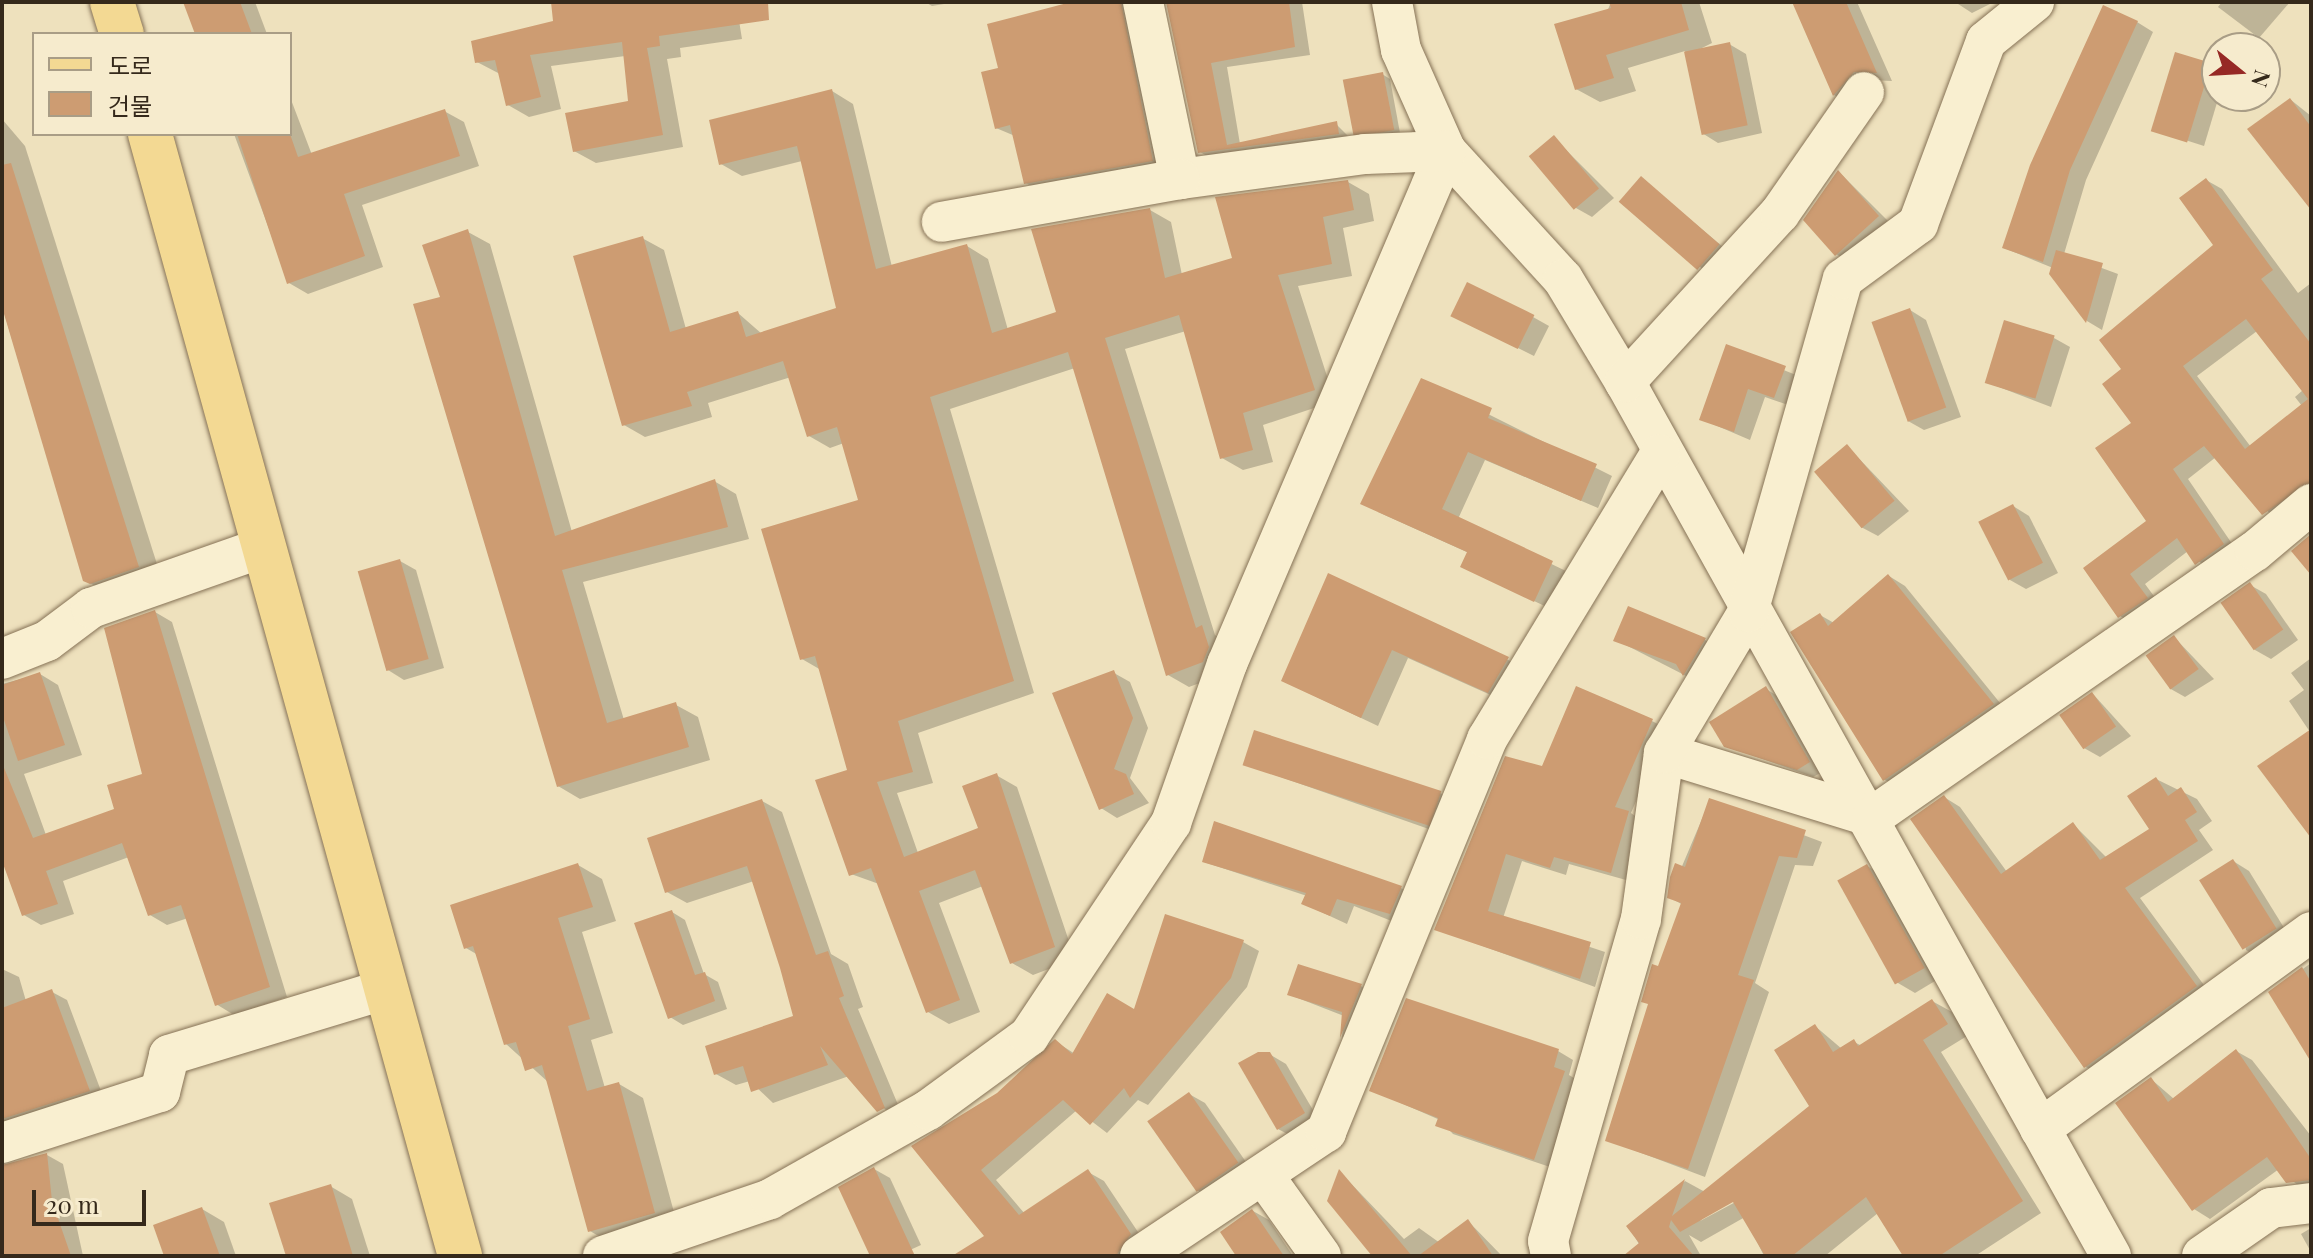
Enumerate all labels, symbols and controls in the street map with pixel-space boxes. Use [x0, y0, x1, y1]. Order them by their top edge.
legend [32, 32, 292, 136]
north arrow [2201, 32, 2281, 112]
text: 도로 [108, 49, 152, 81]
text: N [2245, 67, 2279, 91]
text: 건물 [108, 89, 152, 121]
scale bar [36, 1174, 150, 1224]
text: 20 m [46, 1188, 99, 1220]

